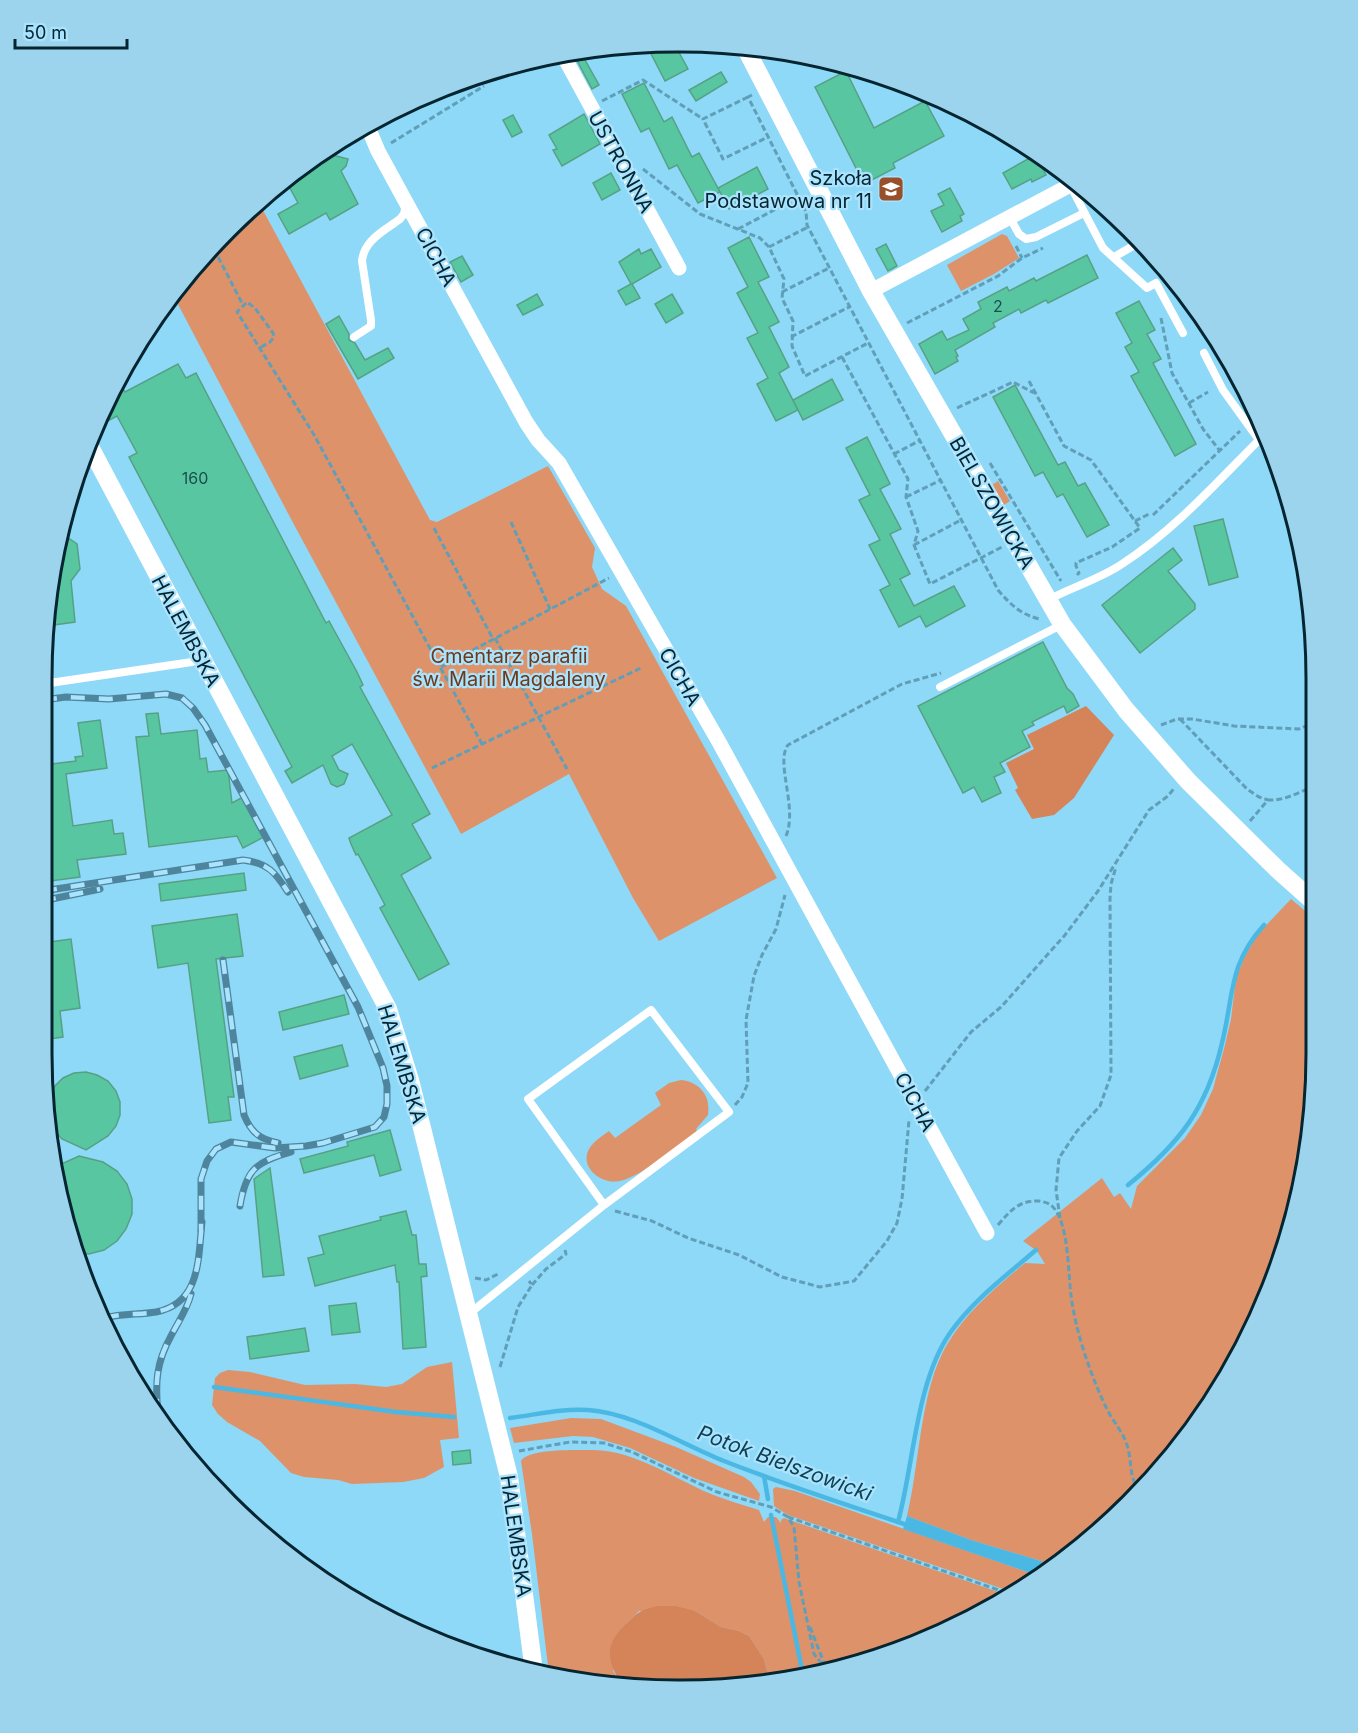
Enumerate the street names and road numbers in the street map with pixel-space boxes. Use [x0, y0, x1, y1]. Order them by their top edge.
street label: USTRONNA [583, 107, 659, 217]
street label: CICHA [411, 223, 462, 291]
street label: BIELSZOWICKA [944, 433, 1040, 574]
street label: HALEMBSKA [146, 571, 226, 691]
street label: CICHA [654, 644, 706, 711]
street label: HALEMBSKA [373, 1002, 432, 1127]
street label: CICHA [890, 1068, 941, 1136]
street label: HALEMBSKA [496, 1473, 536, 1599]

